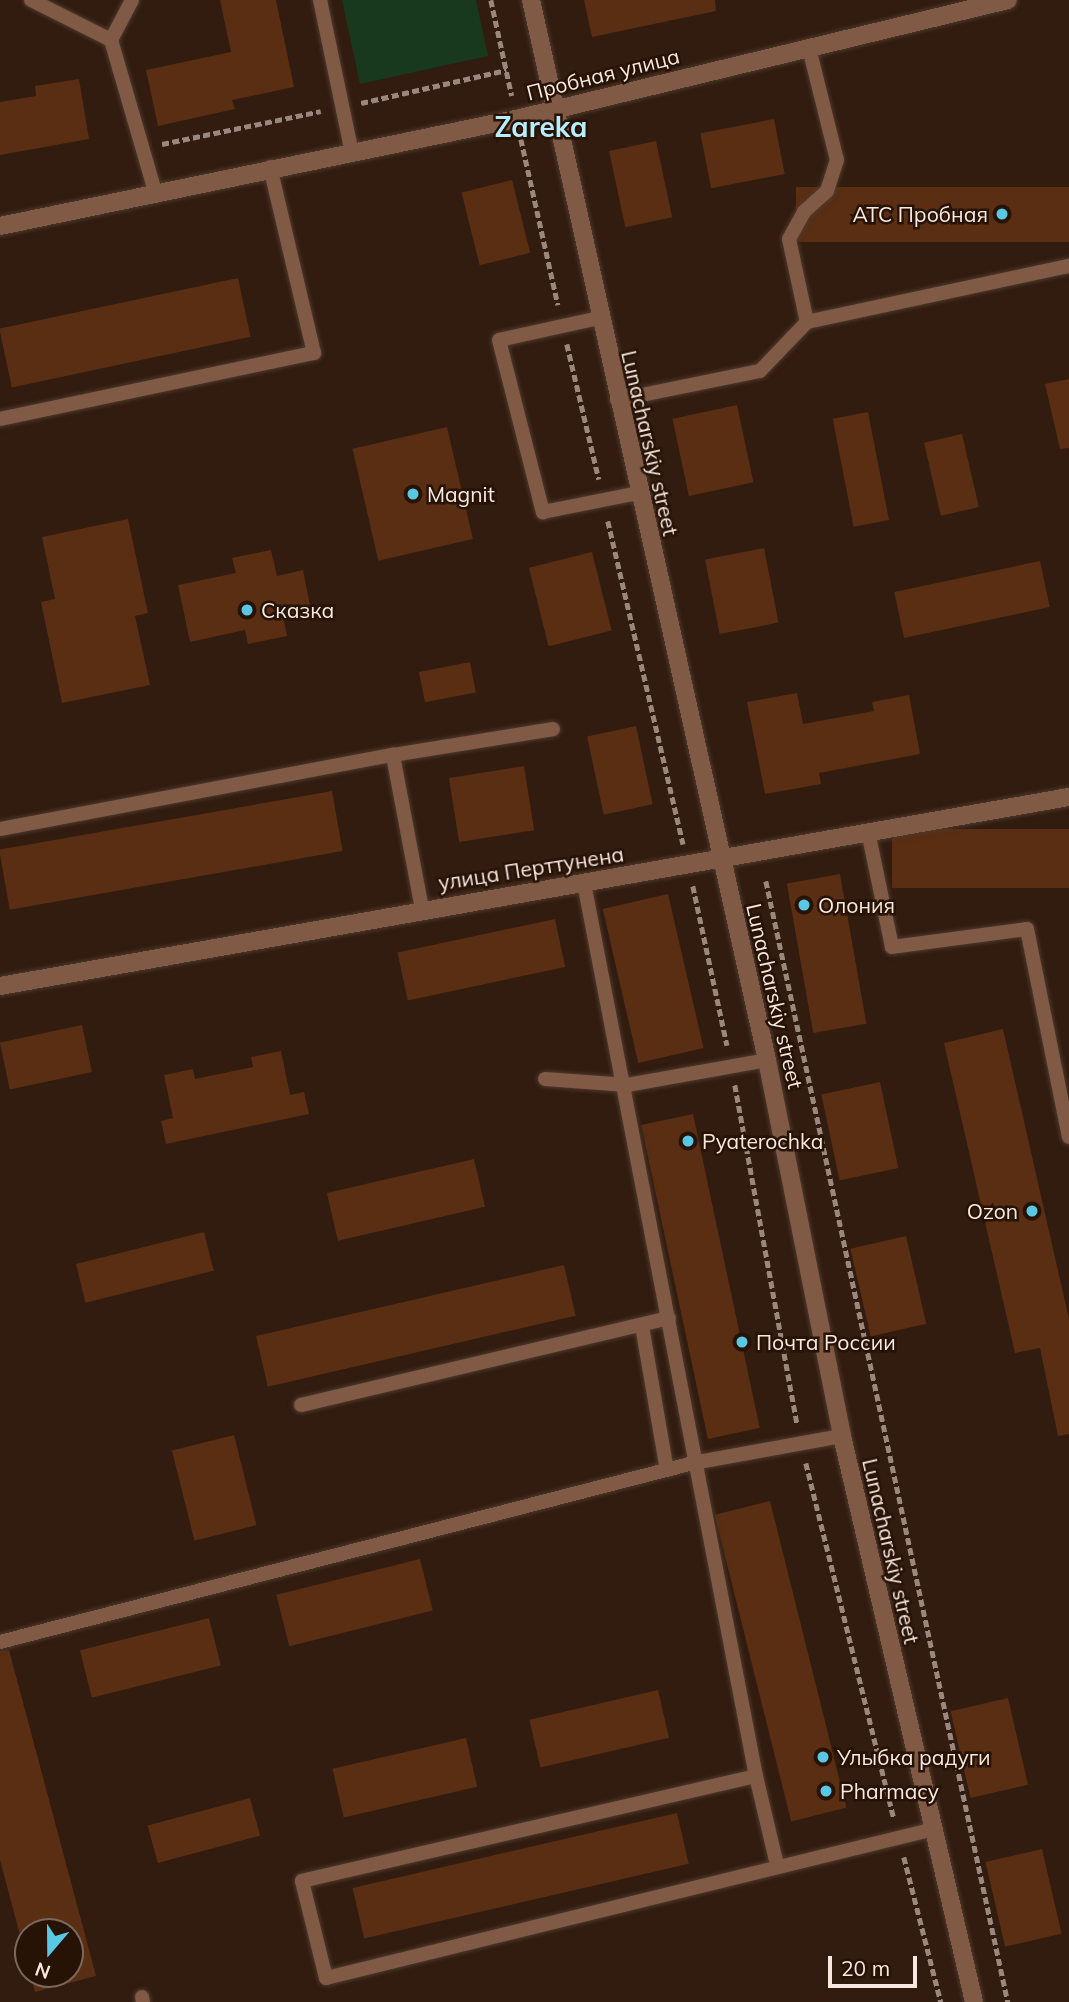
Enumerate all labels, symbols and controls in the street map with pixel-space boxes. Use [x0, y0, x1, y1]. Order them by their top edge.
street label: Пробная улица [524, 43, 682, 105]
district label: Zareka [495, 110, 587, 144]
place label: АТС Пробная [852, 201, 988, 227]
marker: АТС Пробная [994, 206, 1010, 222]
street label: Lunacharskiy street [616, 348, 684, 538]
place label: Magnit [427, 481, 495, 507]
marker: Magnit [405, 486, 421, 502]
place label: Сказка [261, 597, 334, 623]
marker: Сказка [239, 602, 255, 618]
street label: улица Перттунена [436, 841, 626, 895]
place label: Олония [818, 892, 895, 918]
marker: Олония [796, 897, 812, 913]
street label: Lunacharskiy street [741, 901, 809, 1091]
place label: Pyaterochka [702, 1128, 823, 1154]
marker: Pyaterochka [680, 1133, 696, 1149]
place label: Ozon [967, 1198, 1018, 1224]
marker: Ozon [1024, 1203, 1040, 1219]
place label: Почта России [756, 1329, 896, 1355]
marker: Почта России [734, 1334, 750, 1350]
street label: Lunacharskiy street [857, 1456, 925, 1646]
place label: Улыбка радуги [837, 1744, 991, 1770]
marker: Улыбка радуги [815, 1749, 831, 1765]
place label: Pharmacy [840, 1778, 939, 1804]
marker: Pharmacy [818, 1783, 834, 1799]
north arrow [14, 1918, 84, 1988]
scale bar [831, 1942, 920, 1986]
text: 20 m [841, 1955, 890, 1981]
text: N [32, 1957, 53, 1985]

